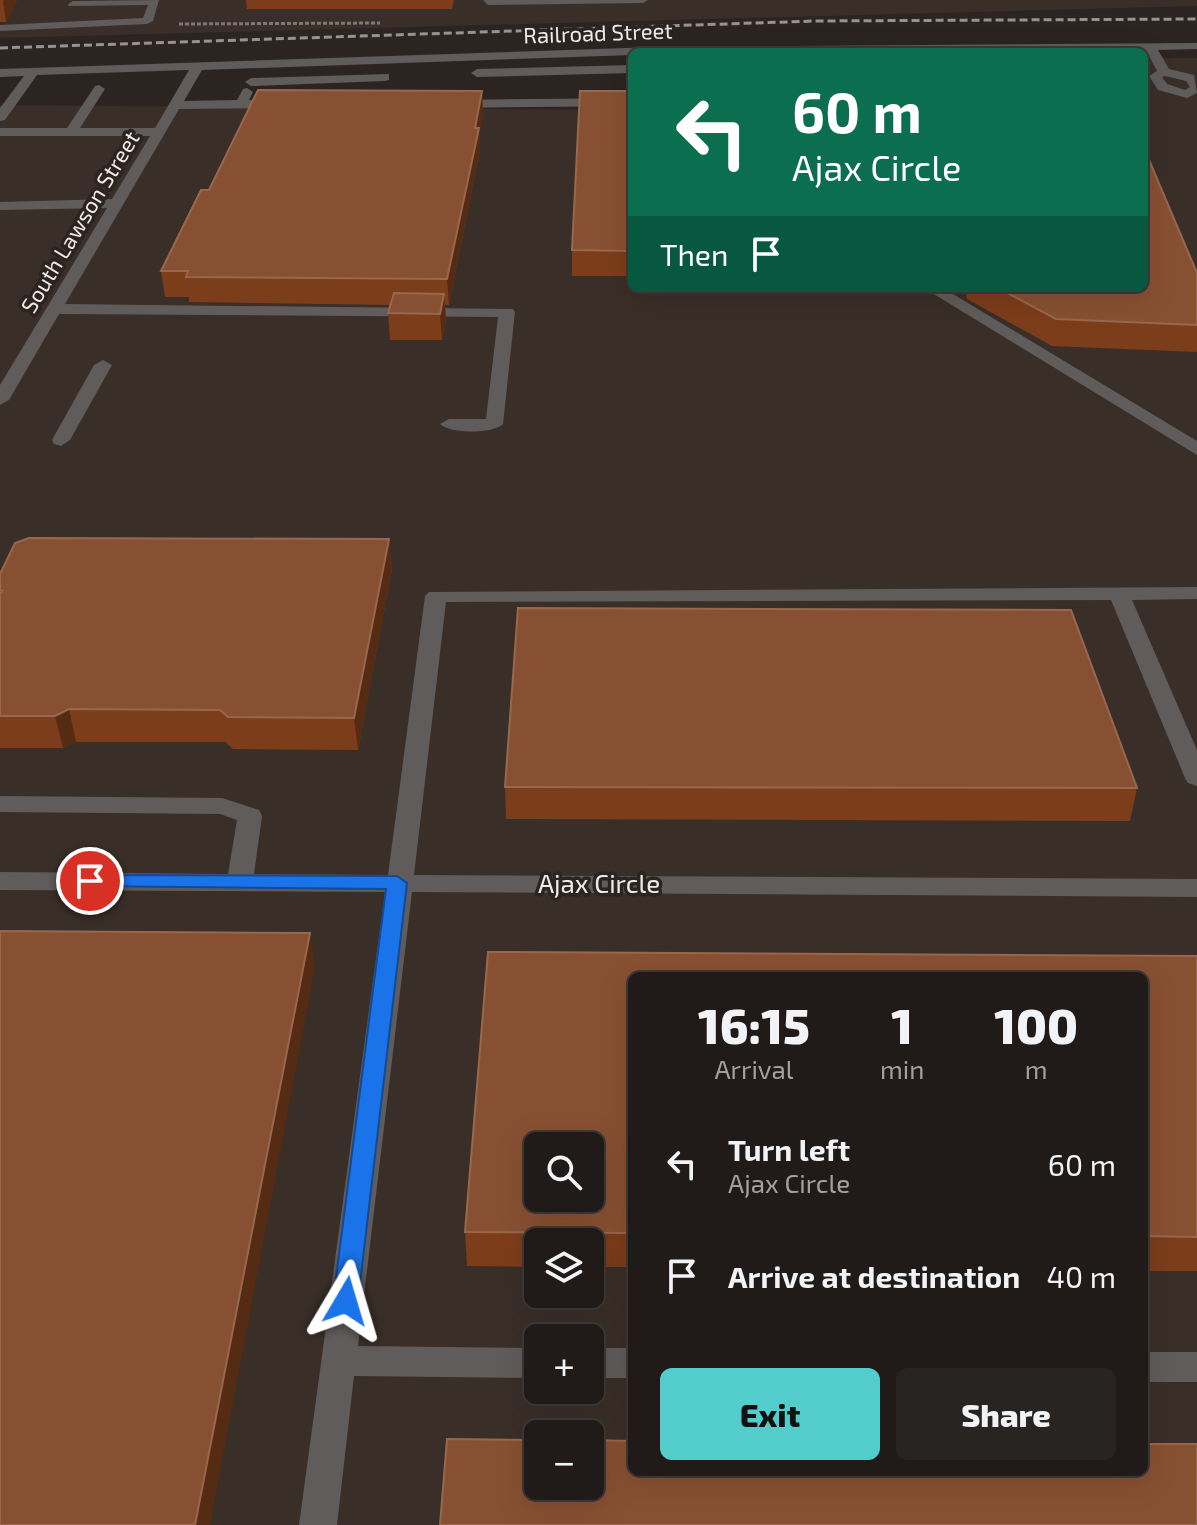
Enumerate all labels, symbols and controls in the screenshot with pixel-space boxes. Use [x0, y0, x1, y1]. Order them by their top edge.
street label: Railroad Street [523, 16, 673, 48]
text: 60 m [792, 77, 922, 144]
icon: left [660, 80, 764, 184]
street label: South Lawson Street [15, 126, 144, 317]
text: Ajax Circle [792, 145, 961, 188]
icon: arrive [744, 232, 788, 276]
text: Then [660, 236, 728, 272]
pin [56, 847, 124, 915]
icon: arrive [68, 859, 112, 903]
street label: Ajax Circle [538, 867, 660, 898]
text: 16:15 [698, 996, 810, 1054]
text: 1 [891, 996, 913, 1054]
text: 100 [994, 996, 1078, 1054]
text: Arrival [714, 1053, 794, 1084]
text: min [880, 1053, 924, 1084]
text: m [1025, 1053, 1048, 1084]
text: Turn left [728, 1131, 850, 1167]
map controls [524, 1132, 604, 1500]
button: search [524, 1132, 604, 1212]
icon: left [660, 1142, 704, 1186]
text: 60 m [1048, 1146, 1116, 1182]
text: Ajax Circle [728, 1167, 850, 1198]
button: layers [524, 1228, 604, 1308]
icon: arrive [660, 1254, 704, 1298]
text: Arrive at destination [728, 1258, 1020, 1294]
text: 40 m [1046, 1258, 1116, 1294]
position arrow [304, 1259, 388, 1343]
button: + [524, 1324, 604, 1404]
button: Exit [660, 1368, 880, 1460]
button: Share [896, 1368, 1116, 1460]
button: − [524, 1420, 604, 1500]

